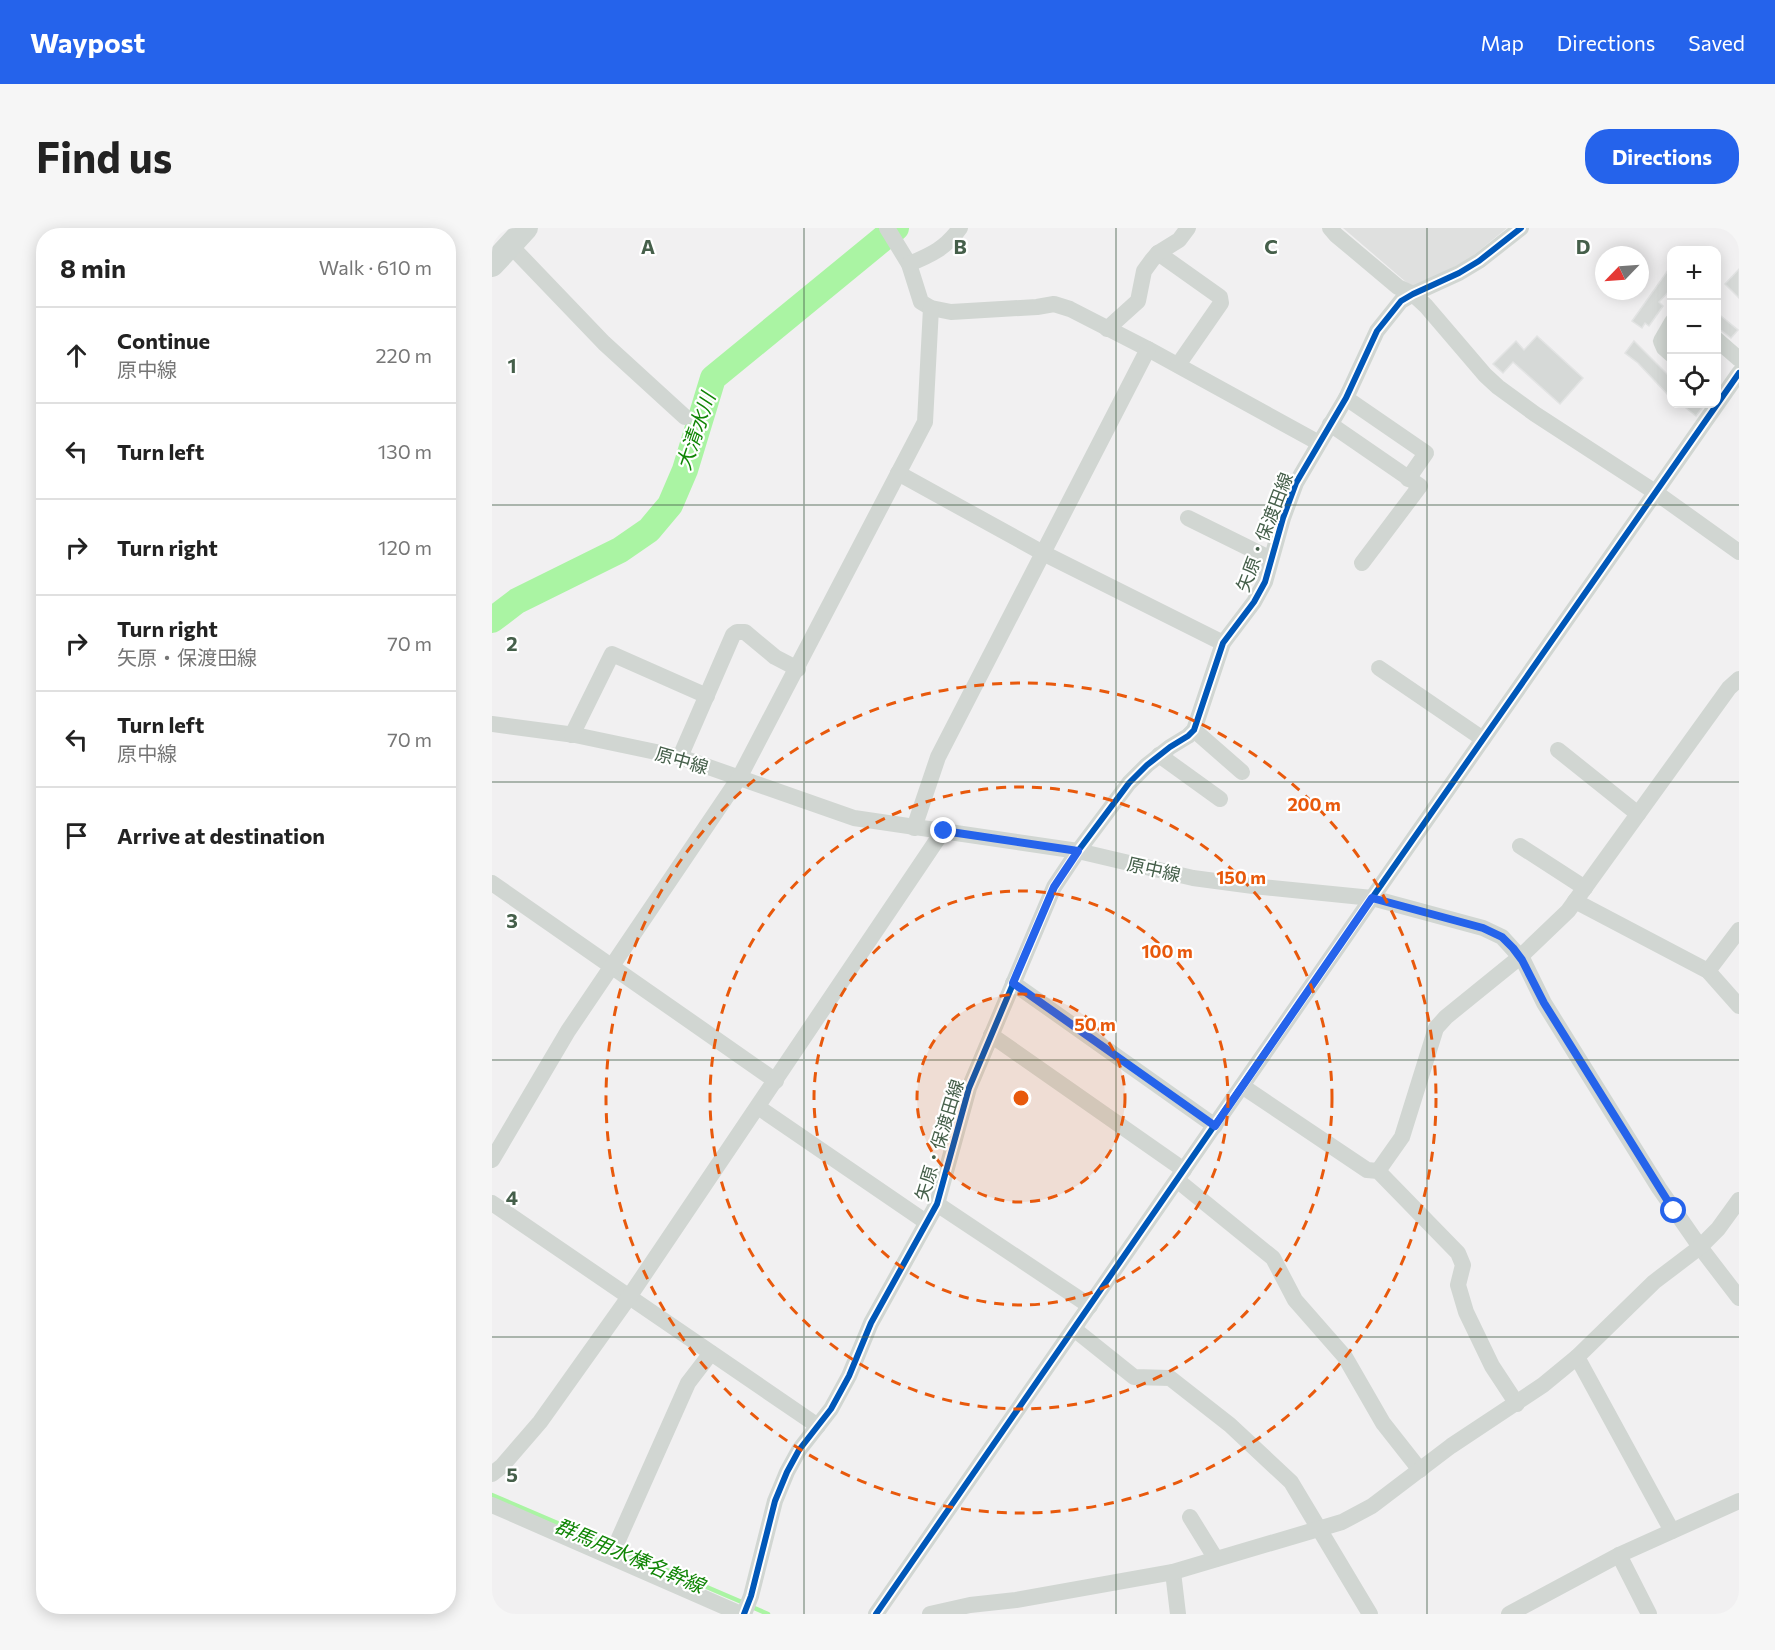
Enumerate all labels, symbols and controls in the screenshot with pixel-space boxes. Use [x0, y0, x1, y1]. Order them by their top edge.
text: Waypost [30, 25, 145, 59]
text: Map [1481, 30, 1524, 55]
text: Directions [1557, 30, 1655, 55]
text: Saved [1688, 30, 1745, 55]
button: Directions [1585, 129, 1739, 184]
text: Find us [36, 130, 172, 182]
text: A [641, 234, 655, 258]
text: B [953, 234, 967, 258]
text: C [1264, 234, 1278, 258]
text: D [1576, 234, 1590, 258]
north arrow [1595, 246, 1649, 300]
map controls [1667, 246, 1721, 408]
button: + [1667, 246, 1721, 300]
text: 8 min [60, 252, 126, 283]
text: Walk · 610 m [319, 255, 432, 279]
button: − [1667, 300, 1721, 354]
text: Continue [117, 327, 210, 354]
icon: ahead [60, 339, 93, 372]
text: 220 m [376, 343, 432, 367]
text: 1 [507, 353, 517, 377]
button: locate [1667, 354, 1721, 408]
text: 原中線 [117, 357, 177, 381]
water label: 大清水川 [671, 387, 720, 473]
icon: left [60, 435, 93, 468]
text: Turn left [117, 438, 204, 465]
text: 130 m [378, 439, 432, 463]
street label: 矢原・保渡田線 [1231, 469, 1297, 595]
icon: right [60, 531, 93, 564]
text: Turn right [117, 534, 218, 561]
text: 120 m [378, 535, 432, 559]
text: Turn right [117, 615, 218, 642]
icon: right [60, 627, 93, 660]
text: 70 m [387, 631, 432, 655]
text: 2 [506, 631, 518, 655]
text: 矢原・保渡田線 [117, 645, 257, 669]
text: Turn left [117, 711, 204, 738]
icon: left [60, 723, 93, 756]
text: 70 m [387, 727, 432, 751]
text: 原中線 [117, 741, 177, 765]
street label: 原中線 [653, 742, 711, 778]
text: 200 m [1287, 793, 1341, 815]
route end [930, 817, 956, 843]
icon: arrive [60, 819, 93, 852]
text: Arrive at destination [117, 822, 325, 849]
street label: 原中線 [1125, 852, 1183, 886]
text: 150 m [1216, 866, 1266, 888]
text: 3 [506, 908, 518, 932]
text: 100 m [1141, 940, 1193, 962]
text: 50 m [1074, 1013, 1116, 1035]
street label: 矢原・保渡田線 [910, 1077, 968, 1203]
centre of rings [1011, 1088, 1031, 1108]
text: 4 [506, 1185, 518, 1209]
route start [1660, 1197, 1686, 1223]
text: 5 [506, 1462, 518, 1486]
water label: 群馬用水榛名幹線 [552, 1513, 711, 1598]

